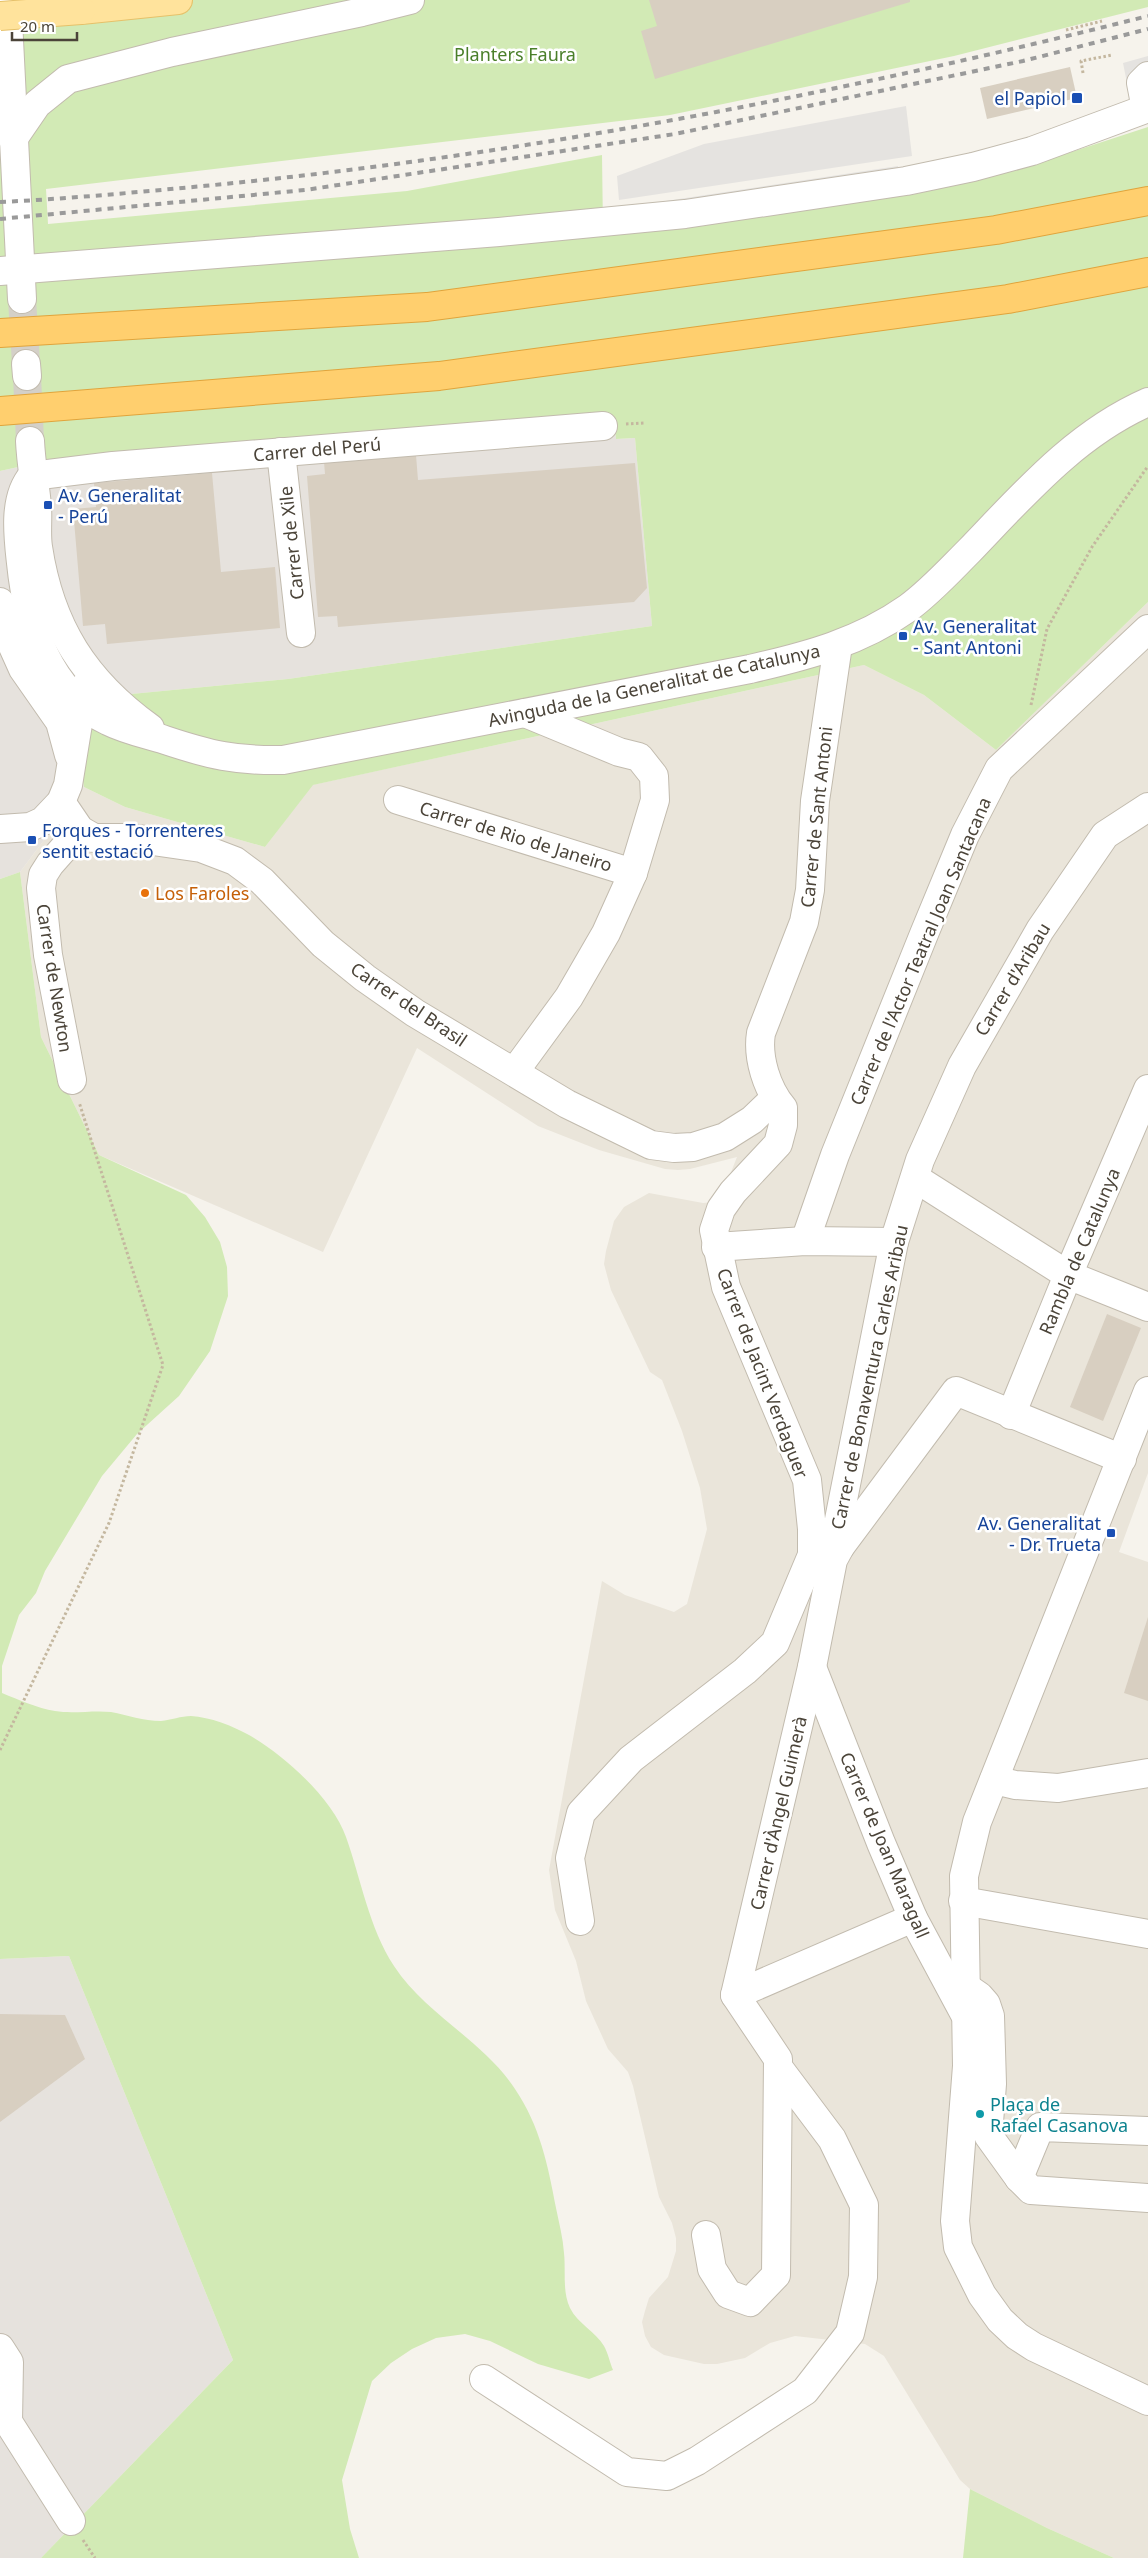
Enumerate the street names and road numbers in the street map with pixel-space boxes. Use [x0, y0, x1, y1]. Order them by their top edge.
street label: Carrer del Perú [252, 431, 382, 467]
street label: Carrer de Xile [273, 485, 309, 601]
street label: Avinguda de la Generalitat de Catalunya [486, 638, 822, 732]
street label: Carrer de Sant Antoni [795, 725, 837, 909]
street label: Carrer de l'Actor Teatral Joan Santacana [844, 793, 996, 1109]
street label: Carrer de Rio de Janeiro [417, 795, 615, 877]
street label: Carrer de Newton [31, 902, 79, 1054]
street label: Carrer d'Aribau [969, 918, 1055, 1040]
street label: Carrer del Brasil [346, 956, 472, 1052]
street label: Rambla de Catalunya [1033, 1164, 1125, 1338]
street label: Carrer de Bonaventura Carles Aribau [825, 1223, 913, 1531]
street label: Carrer de Jacint Verdaguer [712, 1264, 814, 1482]
street label: Carrer d'Àngel Guimerà [744, 1714, 812, 1912]
street label: Carrer de Joan Maragall [835, 1748, 935, 1942]

